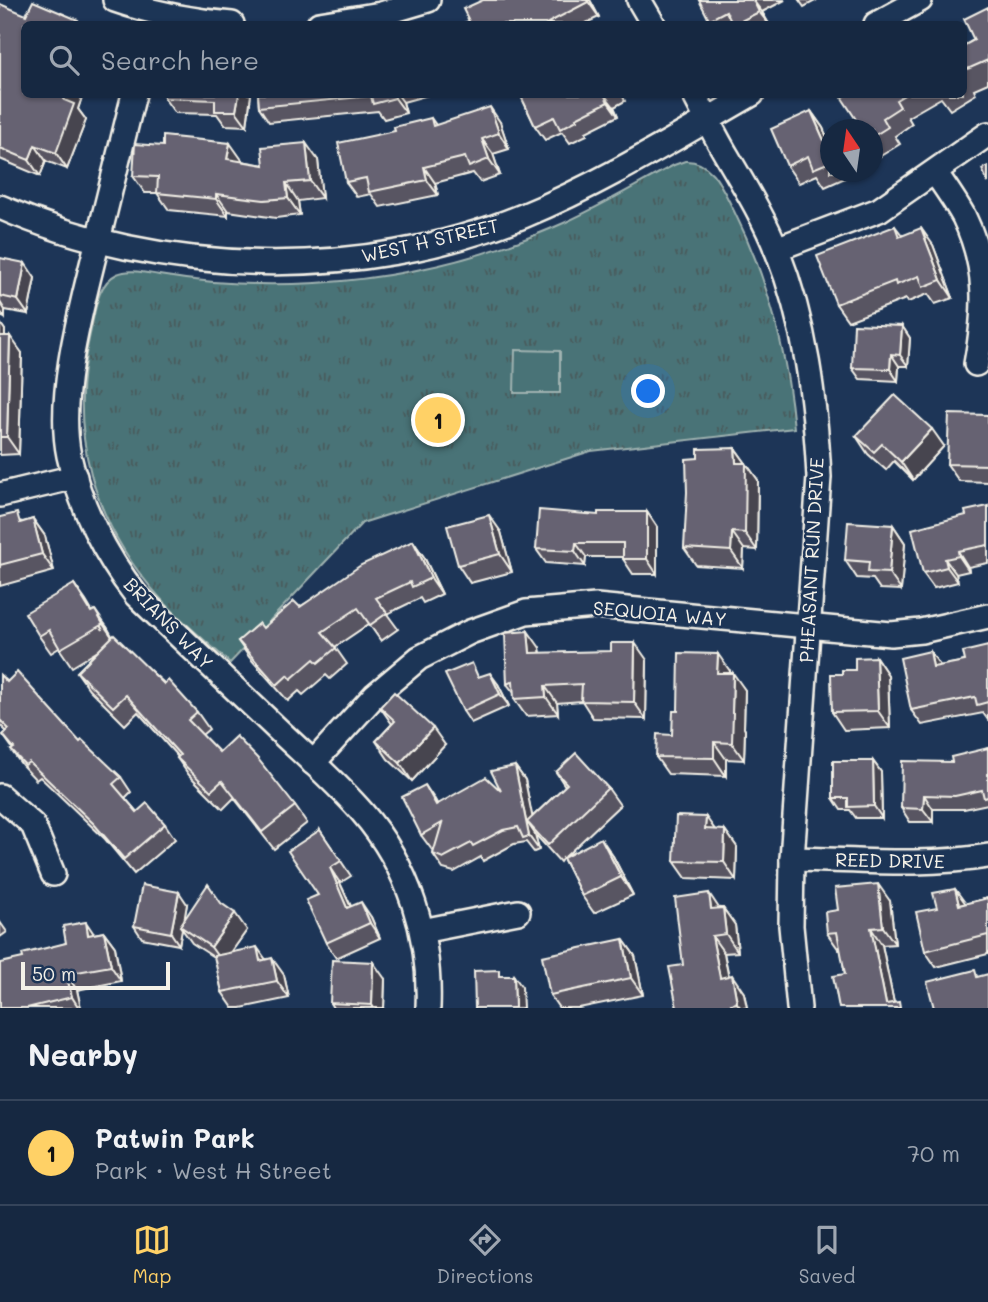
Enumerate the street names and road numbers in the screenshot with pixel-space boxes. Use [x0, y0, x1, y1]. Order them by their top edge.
street label: WEST H STREET [359, 212, 501, 268]
street label: PHEASANT RUN DRIVE [793, 457, 829, 663]
street label: BRIANS WAY [119, 572, 219, 674]
street label: SEQUOIA WAY [592, 595, 728, 631]
street label: REED DRIVE [835, 847, 945, 873]

